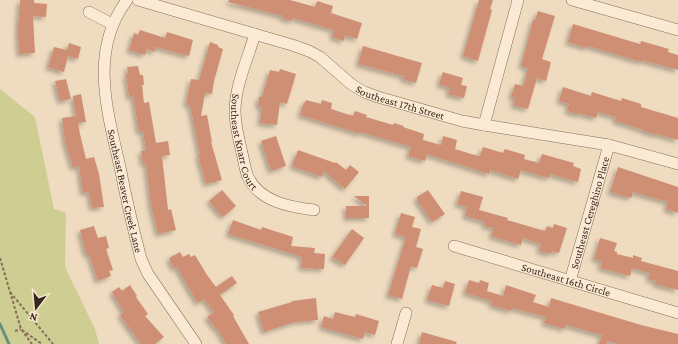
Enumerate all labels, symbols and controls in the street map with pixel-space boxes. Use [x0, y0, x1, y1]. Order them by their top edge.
street label: Southeast 17th Street [354, 82, 446, 122]
street label: Southeast Knarr Court [229, 93, 261, 193]
street label: Southeast Beaver Creek Lane [106, 128, 145, 254]
street label: Southeast Cereghino Place [568, 155, 611, 270]
street label: Southeast 16th Circle [520, 261, 612, 299]
north arrow [16, 288, 56, 328]
text: N [28, 311, 39, 324]

